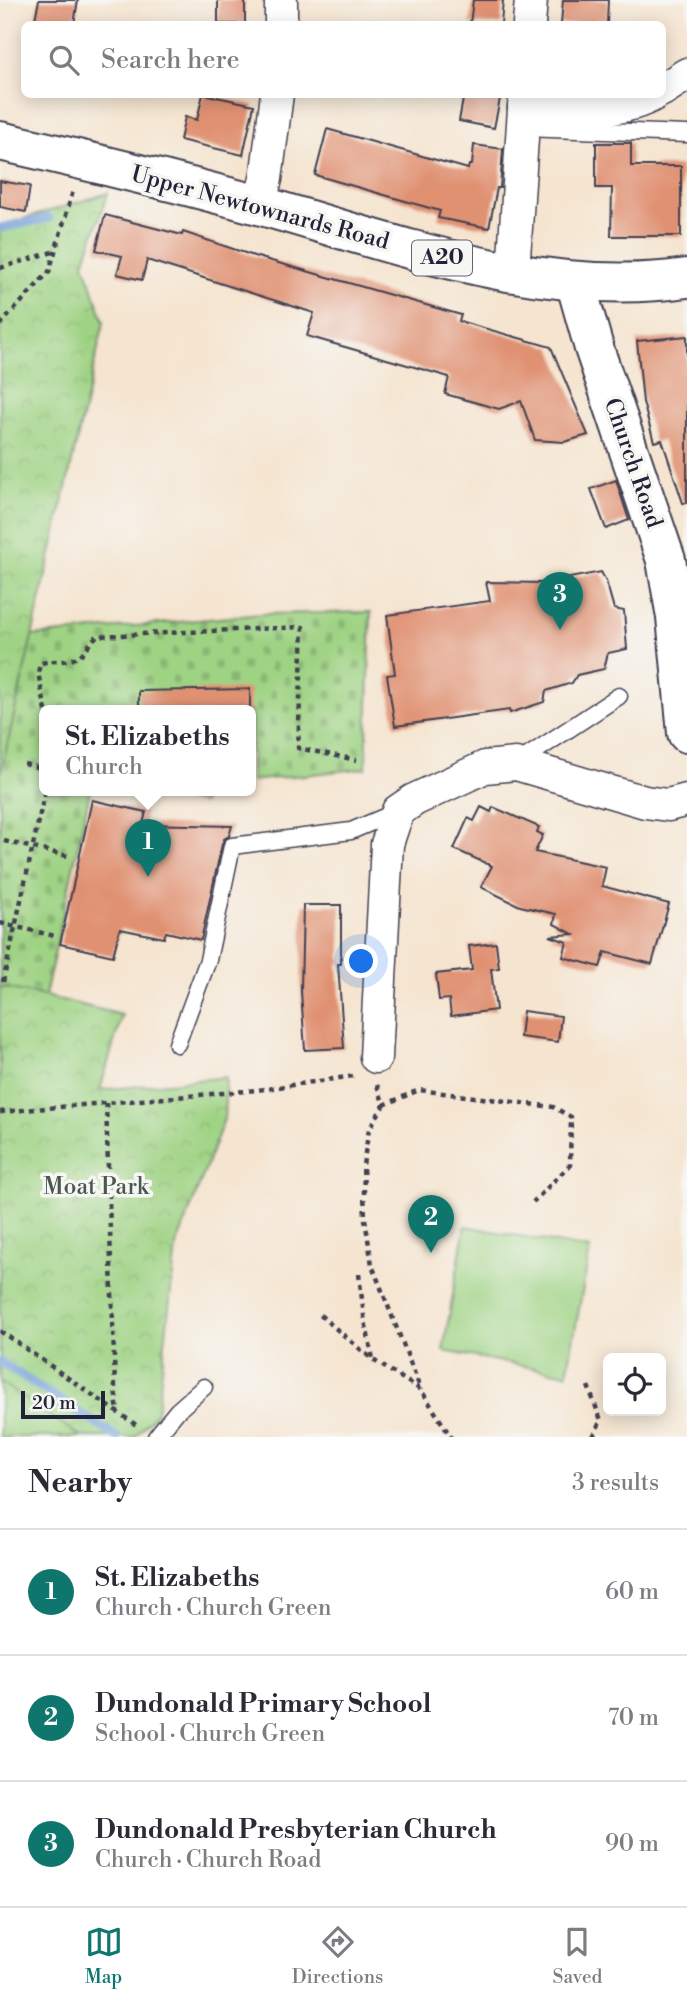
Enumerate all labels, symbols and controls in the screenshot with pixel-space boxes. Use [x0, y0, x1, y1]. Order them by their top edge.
search box [21, 21, 666, 98]
icon: search [45, 41, 83, 79]
text: Search here [101, 44, 240, 76]
street label: Upper Newtownards Road [128, 160, 392, 256]
road number: A20 [412, 240, 472, 276]
street label: Church Road [598, 394, 668, 532]
pin: 3 [537, 572, 583, 630]
popup [39, 705, 256, 796]
text: St. Elizabeths [65, 721, 230, 753]
text: Church [65, 753, 143, 781]
pin: 1 [125, 819, 171, 877]
your location [344, 944, 378, 978]
park label: Moat Park [43, 1173, 150, 1201]
pin: 2 [408, 1195, 454, 1253]
map controls [603, 1353, 666, 1416]
button: locate [603, 1353, 666, 1416]
scale bar [21, 1388, 105, 1420]
text: 20 m [32, 1391, 76, 1415]
text: Nearby [28, 1464, 132, 1502]
text: 3 results [572, 1469, 659, 1497]
text: St. Elizabeths [95, 1562, 260, 1594]
text: 1 [45, 1578, 57, 1606]
text: 60 m [605, 1578, 659, 1606]
text: Church · Church Green [95, 1594, 332, 1622]
text: Dundonald Primary School [95, 1688, 431, 1720]
text: 2 [44, 1704, 58, 1732]
text: 70 m [608, 1704, 659, 1732]
text: School · Church Green [95, 1720, 325, 1748]
text: Dundonald Presbyterian Church [95, 1814, 497, 1846]
text: 3 [44, 1830, 58, 1858]
text: 90 m [605, 1830, 659, 1858]
text: Church · Church Road [95, 1846, 321, 1874]
tab: Map [85, 1923, 123, 1989]
tab: Directions [292, 1923, 383, 1989]
tab: Saved [553, 1923, 602, 1989]

